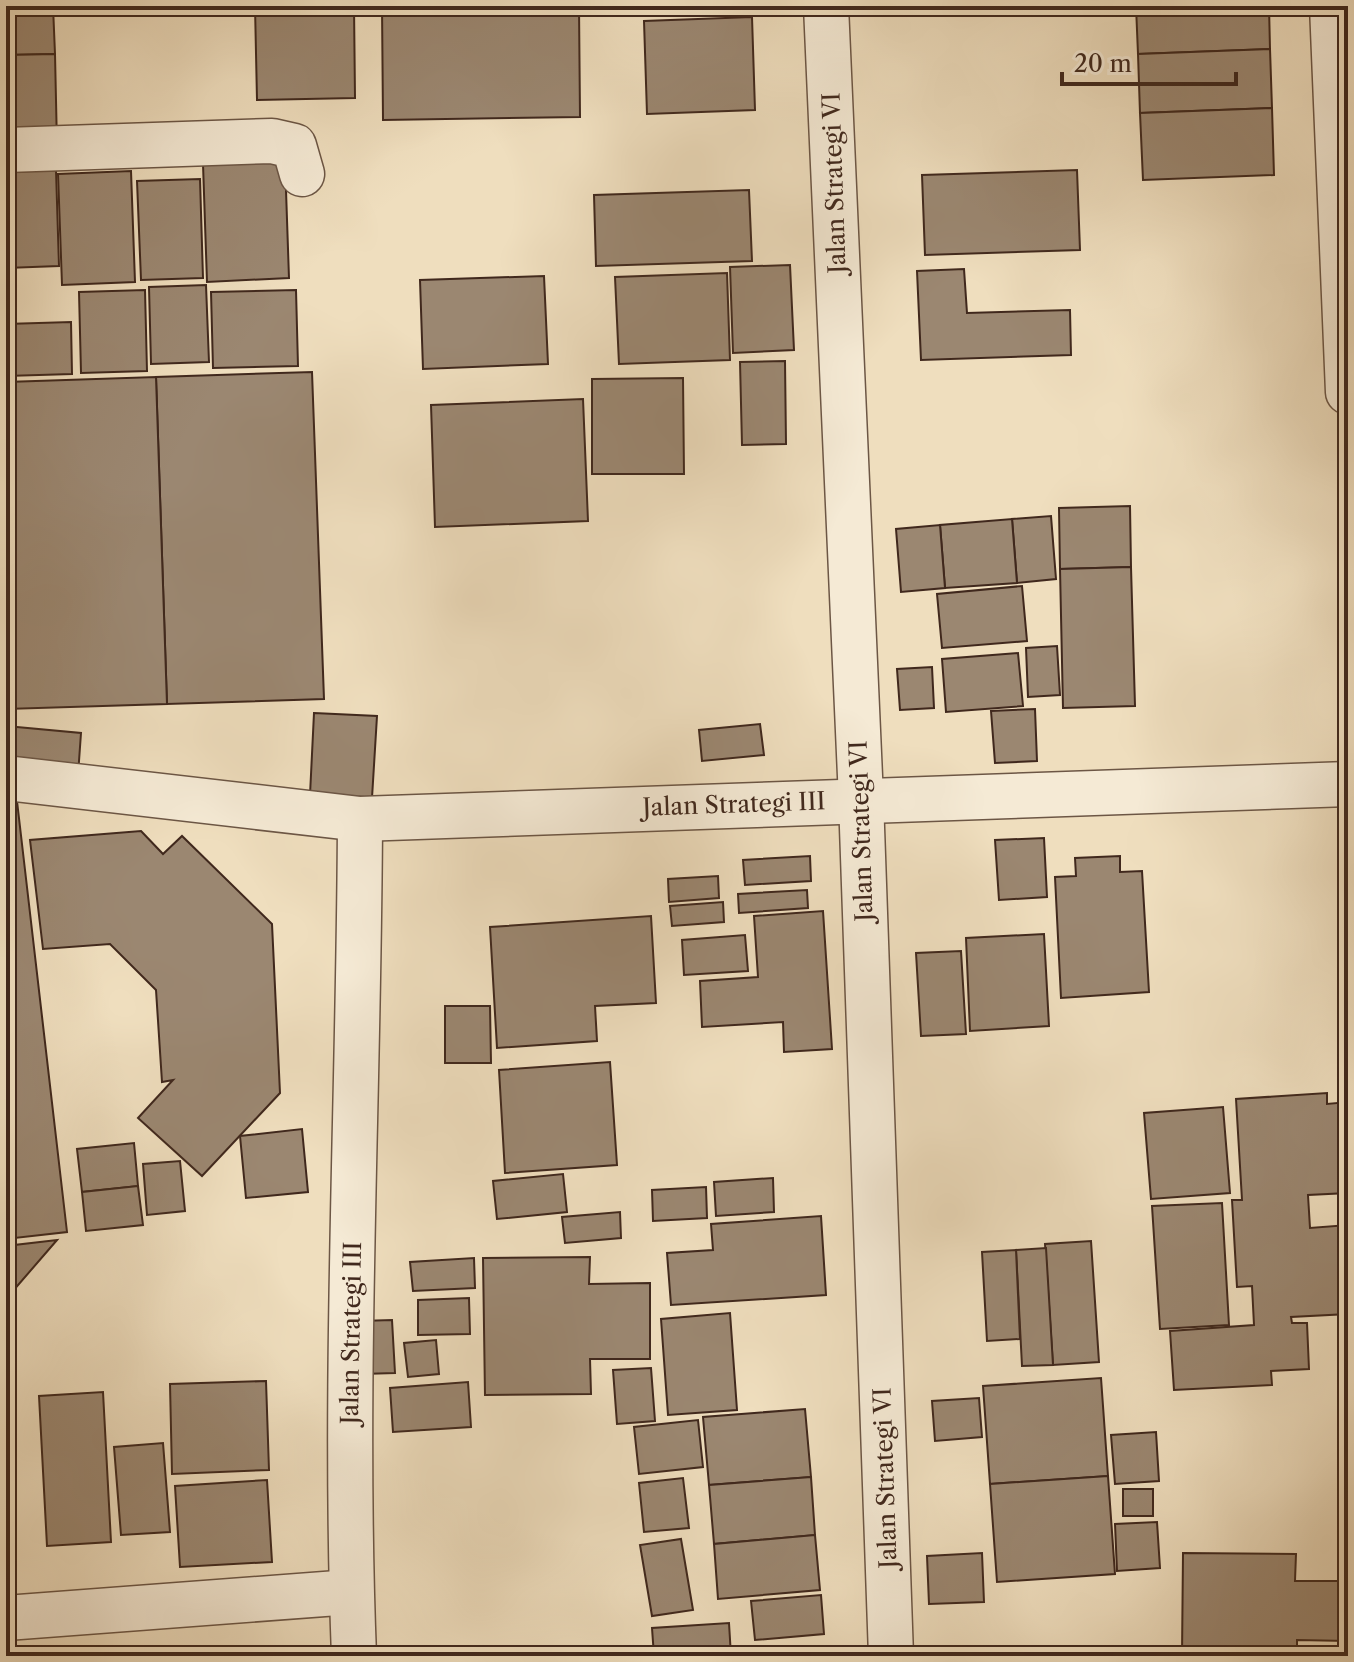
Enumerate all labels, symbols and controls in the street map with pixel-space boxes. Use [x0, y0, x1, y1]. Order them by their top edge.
scale bar [1062, 36, 1236, 86]
text: 20 m [1074, 49, 1132, 78]
street label: Jalan Strategi VI [816, 92, 852, 278]
street label: Jalan Strategi VI [843, 740, 879, 926]
street label: Jalan Strategi III [638, 786, 826, 822]
street label: Jalan Strategi III [335, 1241, 367, 1429]
street label: Jalan Strategi VI [867, 1387, 903, 1573]

